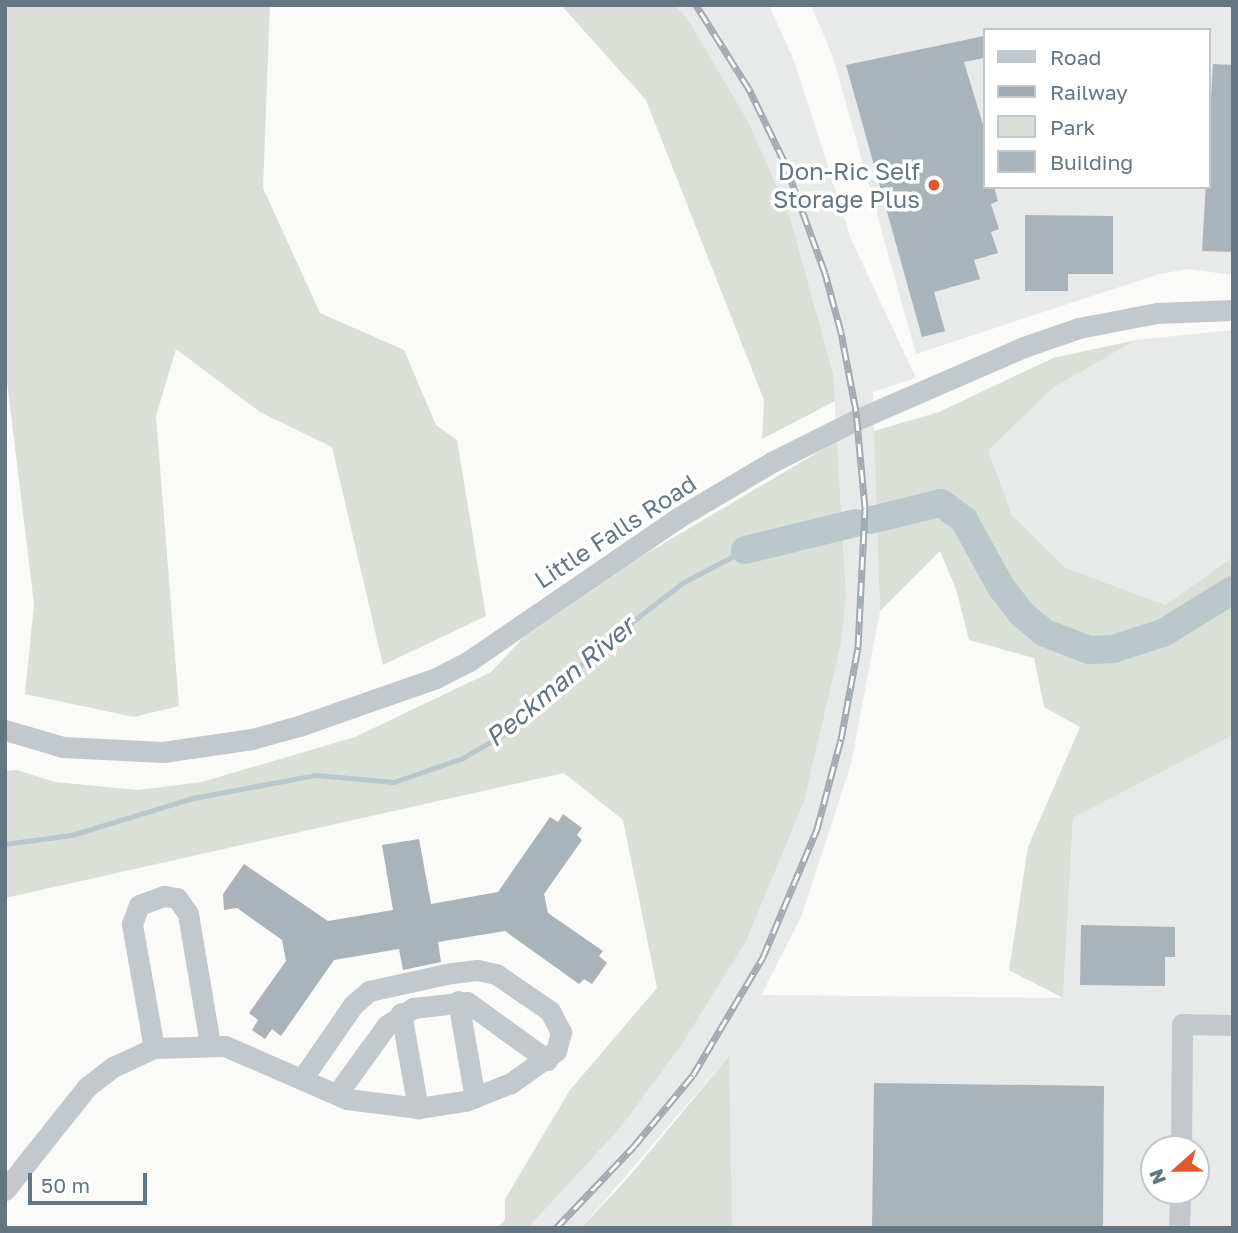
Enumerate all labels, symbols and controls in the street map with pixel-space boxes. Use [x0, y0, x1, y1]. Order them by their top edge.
legend [982, 28, 1210, 189]
text: Road [1050, 44, 1101, 70]
text: Railway [1050, 79, 1128, 105]
text: Park [1050, 114, 1095, 140]
text: Building [1050, 149, 1133, 175]
place label: Don-Ric Self Storage Plus [773, 157, 920, 213]
marker: Don-Ric Self Storage Plus [926, 177, 942, 193]
street label: Little Falls Road [529, 468, 701, 594]
water label: Peckman River [479, 611, 641, 753]
north arrow [1140, 1135, 1210, 1205]
scale bar [32, 1160, 150, 1204]
text: N [1143, 1166, 1170, 1188]
text: 50 m [41, 1172, 90, 1198]

